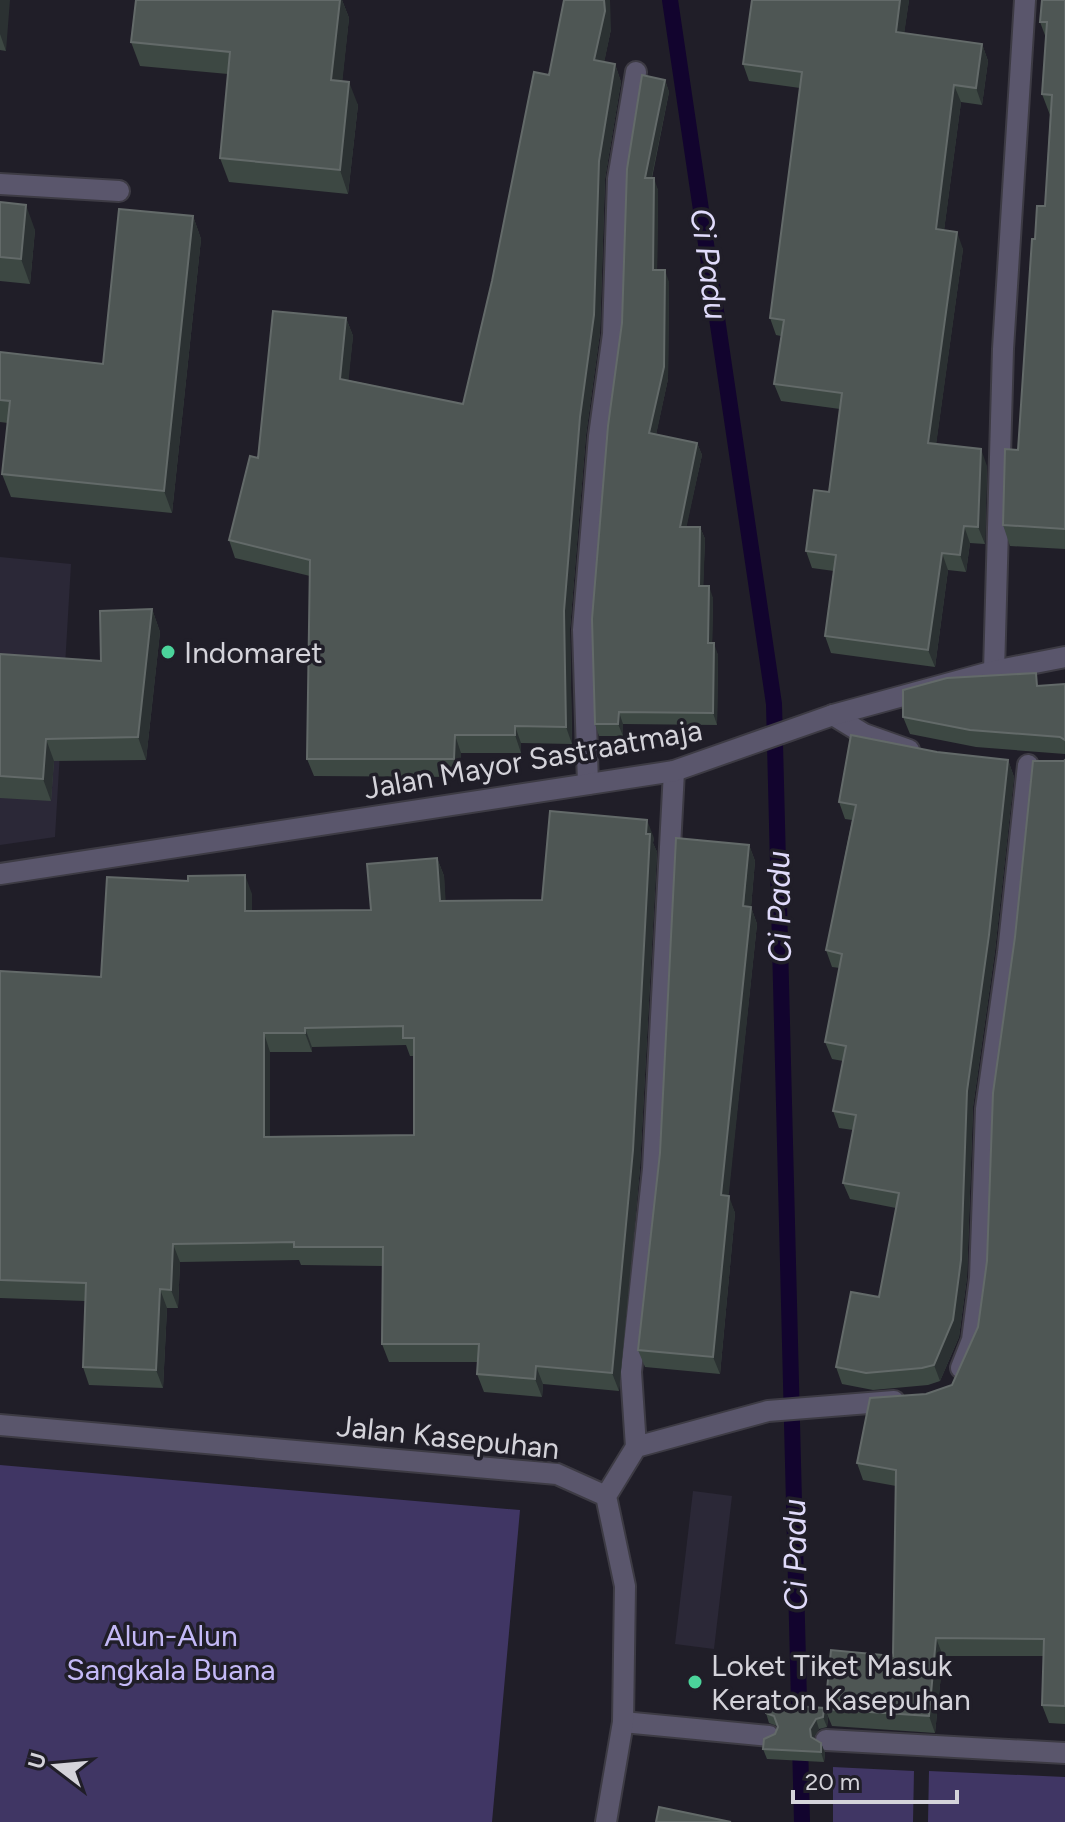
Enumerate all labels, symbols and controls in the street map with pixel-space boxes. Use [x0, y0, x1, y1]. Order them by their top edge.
water label: Ci Padu [682, 206, 736, 322]
place label: Indomaret [184, 634, 323, 671]
marker: Indomaret [159, 643, 177, 661]
street label: Jalan Mayor Sastraatmaja [361, 711, 705, 807]
water label: Ci Padu [759, 851, 799, 963]
street label: Jalan Kasepuhan [335, 1407, 561, 1467]
water label: Ci Padu [775, 1499, 815, 1611]
park label: Alun-Alun Sangkala Buana [66, 1617, 276, 1688]
place label: Loket Tiket Masuk Keraton Kasepuhan [711, 1647, 971, 1718]
marker: Loket Tiket Masuk Keraton Kasepuhan [686, 1673, 704, 1691]
north arrow [16, 1726, 96, 1806]
text: U [22, 1749, 52, 1772]
scale bar [793, 1754, 957, 1804]
text: 20 m [805, 1767, 860, 1796]

